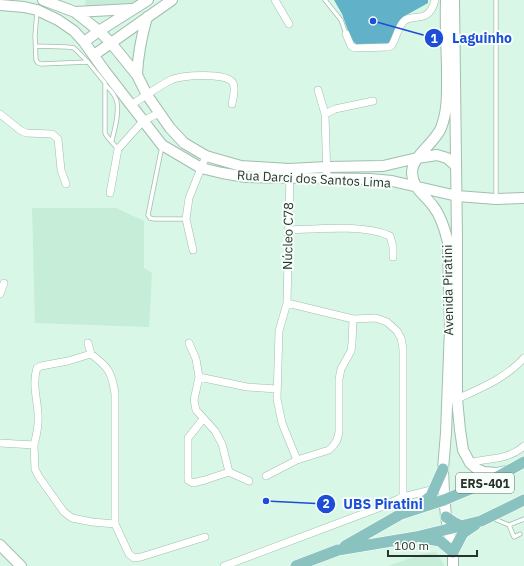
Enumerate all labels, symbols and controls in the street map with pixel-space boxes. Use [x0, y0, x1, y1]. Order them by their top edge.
callout: Laguinho [424, 25, 520, 51]
text: Laguinho [452, 29, 512, 47]
text: 1 [430, 31, 438, 46]
street label: Rua Darci dos Santos Lima [237, 166, 392, 192]
street label: Núcleo C78 [279, 202, 297, 270]
street label: Avenida Piratini [439, 244, 457, 336]
road number: ERS-401 [456, 473, 514, 493]
callout: UBS Piratini [316, 491, 431, 517]
text: UBS Piratini [343, 495, 423, 513]
text: 2 [322, 496, 330, 511]
scale bar [388, 532, 477, 558]
text: 100 m [394, 538, 429, 553]

